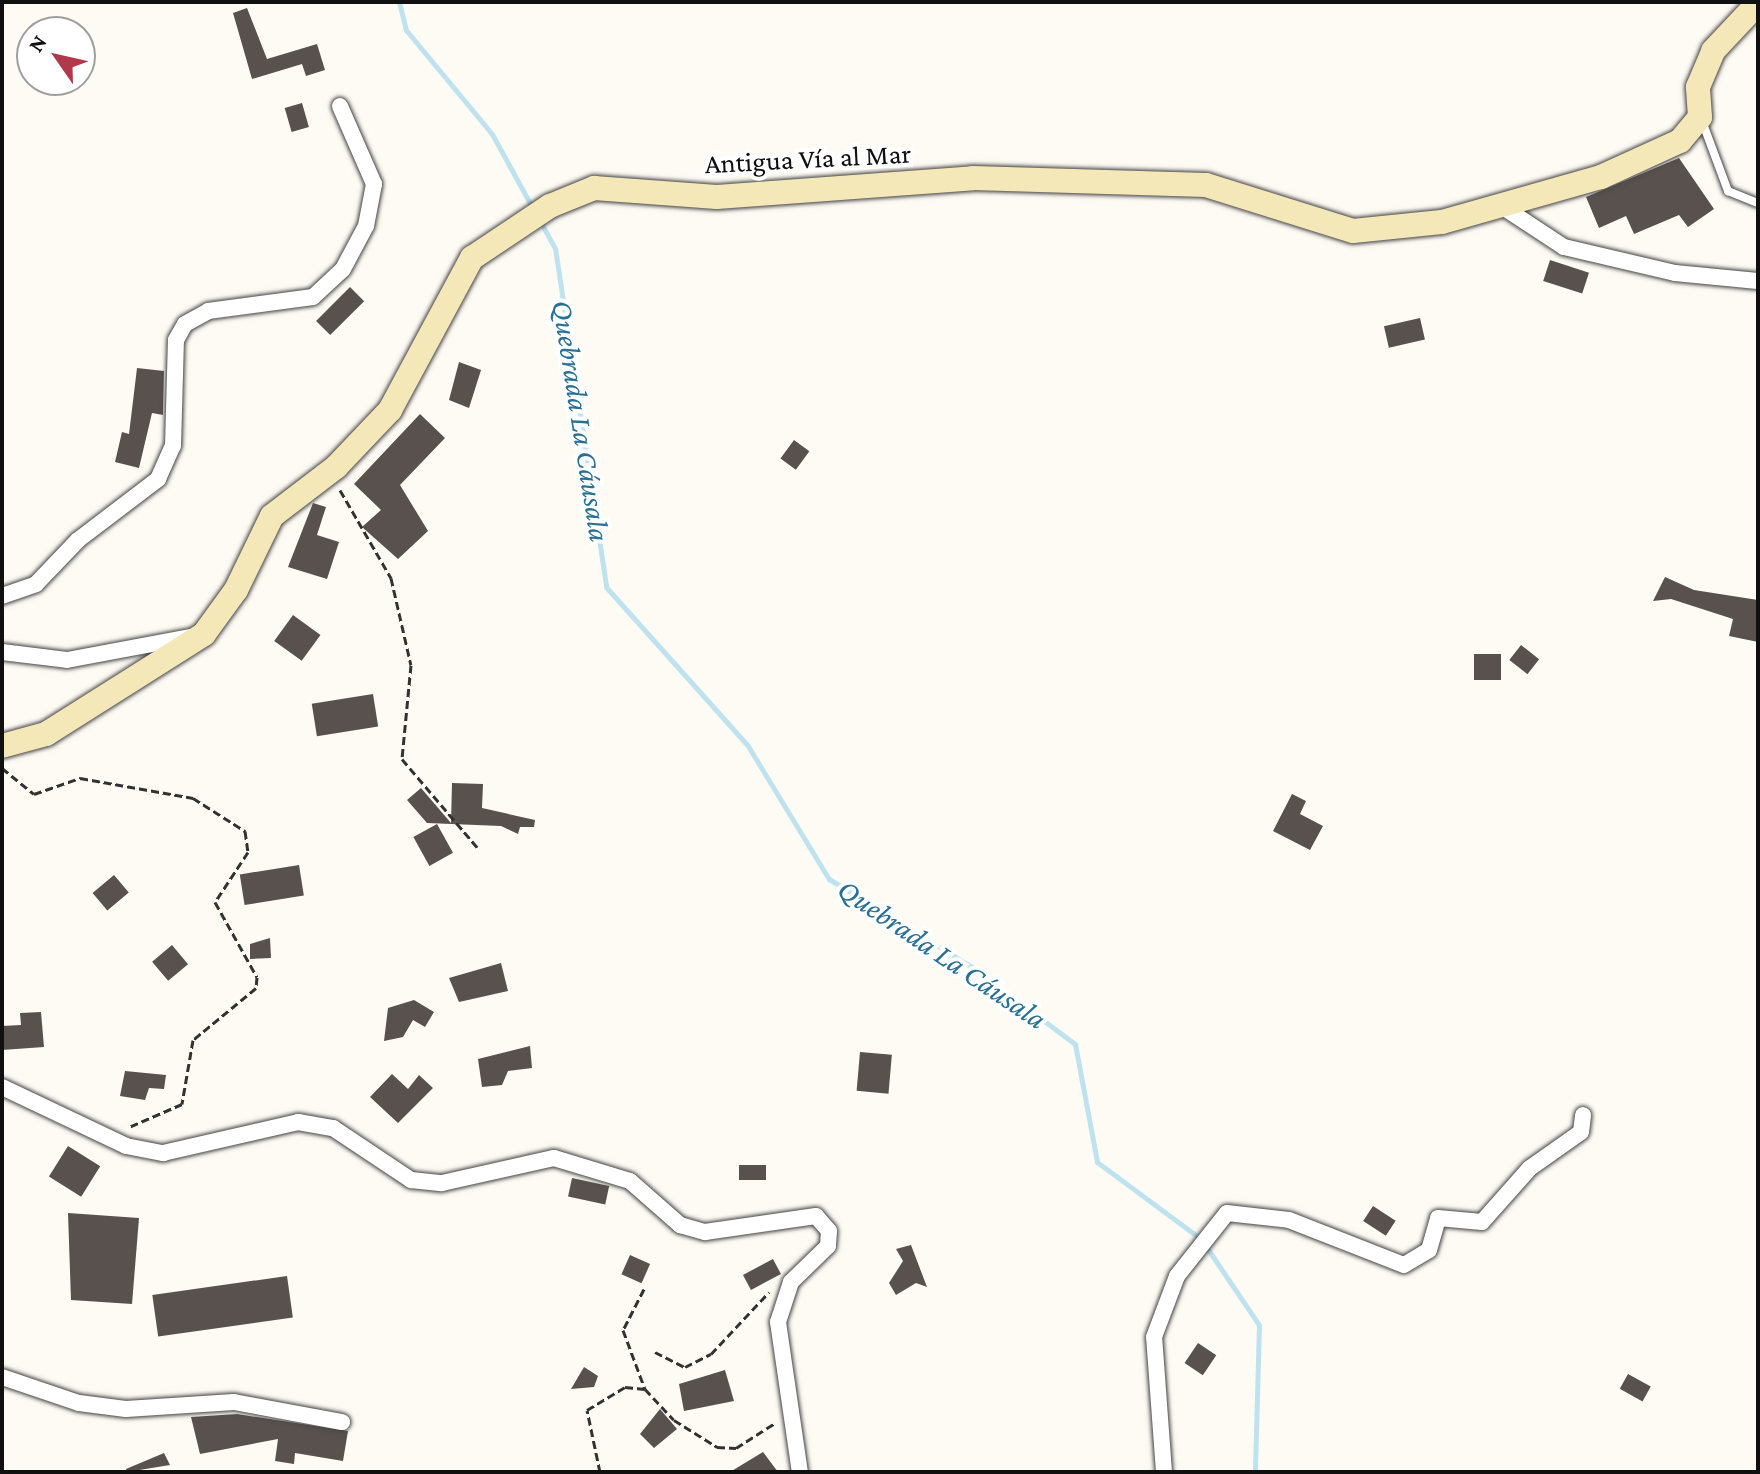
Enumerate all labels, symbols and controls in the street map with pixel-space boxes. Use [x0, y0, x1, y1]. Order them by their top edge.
north arrow [16, 16, 96, 96]
text: N [23, 30, 52, 57]
street label: Antigua Vía al Mar [704, 137, 912, 181]
water label: Quebrada La Cáusala [544, 298, 618, 544]
water label: Quebrada La Cáusala [831, 871, 1053, 1037]

